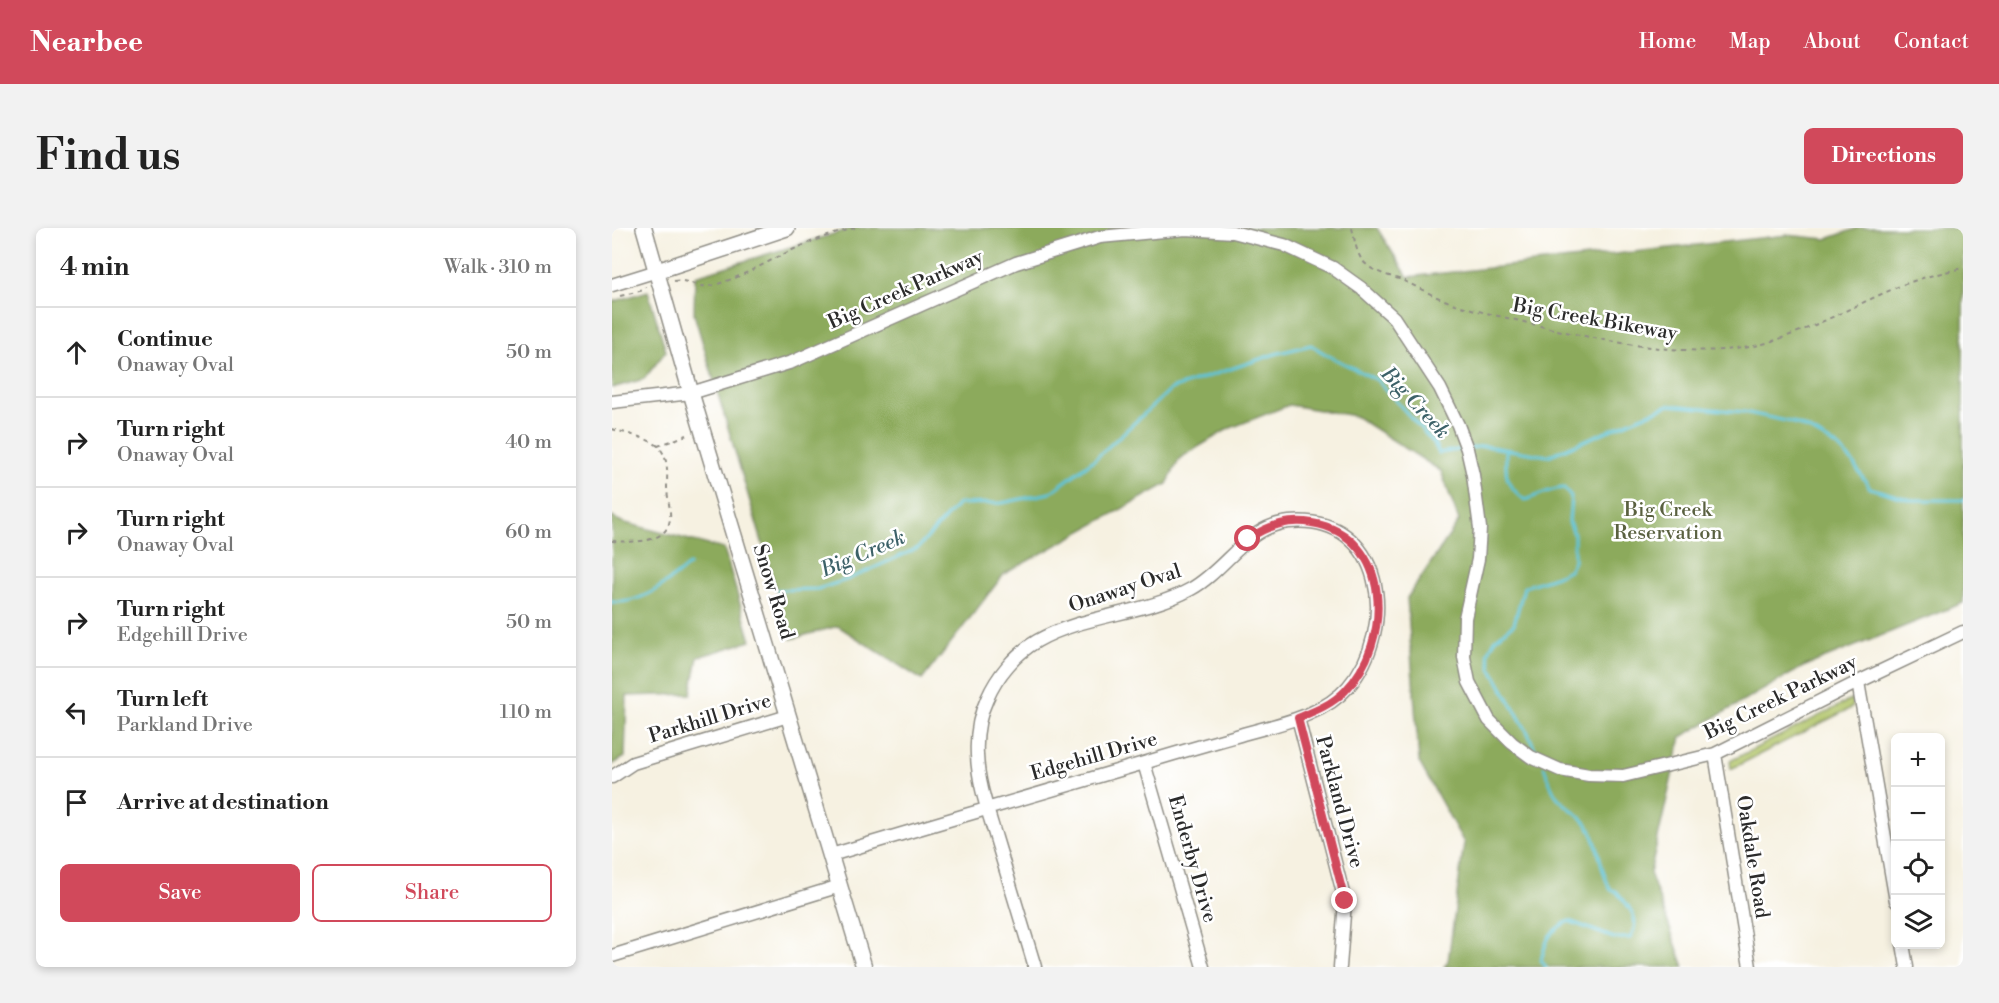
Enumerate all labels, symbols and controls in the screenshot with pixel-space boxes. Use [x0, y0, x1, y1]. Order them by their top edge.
text: Nearbee [30, 25, 143, 60]
text: Home [1639, 29, 1696, 55]
text: Map [1729, 29, 1771, 55]
text: About [1804, 29, 1861, 55]
text: Contact [1894, 29, 1969, 55]
button: Directions [1804, 128, 1963, 184]
text: Find us [36, 130, 180, 183]
street label: Big Creek Parkway [824, 244, 988, 336]
text: 4 min [60, 251, 130, 283]
text: Walk · 310 m [444, 255, 552, 280]
street label: Big Creek Bikeway [1510, 293, 1680, 347]
text: Continue [117, 326, 213, 353]
icon: ahead [60, 336, 93, 369]
text: 50 m [506, 340, 552, 365]
text: Onaway Oval [117, 353, 234, 378]
water label: Big Creek [1374, 361, 1455, 445]
text: Turn right [117, 416, 225, 443]
icon: right [60, 426, 93, 459]
text: 40 m [505, 430, 552, 455]
text: Onaway Oval [117, 443, 234, 468]
park label: Big Creek Reservation [1614, 498, 1723, 546]
text: Turn right [117, 506, 225, 533]
icon: right [60, 516, 93, 549]
text: 60 m [505, 520, 552, 545]
water label: Big Creek [816, 525, 909, 584]
route start [1234, 525, 1260, 551]
text: Onaway Oval [117, 533, 234, 558]
street label: Snow Road [747, 541, 800, 643]
street label: Onaway Oval [1066, 559, 1184, 619]
text: Turn right [117, 596, 225, 623]
icon: right [60, 606, 93, 639]
text: 50 m [506, 610, 552, 635]
text: Edgehill Drive [117, 623, 248, 648]
street label: Big Creek Parkway [1699, 650, 1862, 746]
text: Turn left [117, 686, 208, 713]
street label: Parkhill Drive [646, 688, 774, 750]
icon: left [60, 696, 93, 729]
text: 110 m [500, 700, 552, 725]
text: Parkland Drive [117, 713, 253, 738]
street label: Edgehill Drive [1028, 727, 1160, 787]
street label: Parkland Drive [1309, 733, 1369, 871]
map controls [1891, 733, 1945, 949]
button: + [1891, 733, 1945, 787]
icon: arrive [60, 786, 93, 819]
button: − [1891, 787, 1945, 841]
text: Arrive at destination [117, 789, 329, 816]
street label: Enderby Drive [1162, 792, 1222, 926]
street label: Oakdale Road [1730, 794, 1774, 921]
button: locate [1891, 841, 1945, 895]
button: Save [60, 864, 300, 922]
button: Share [312, 864, 552, 922]
route end [1331, 887, 1357, 913]
button: layers [1891, 895, 1945, 949]

